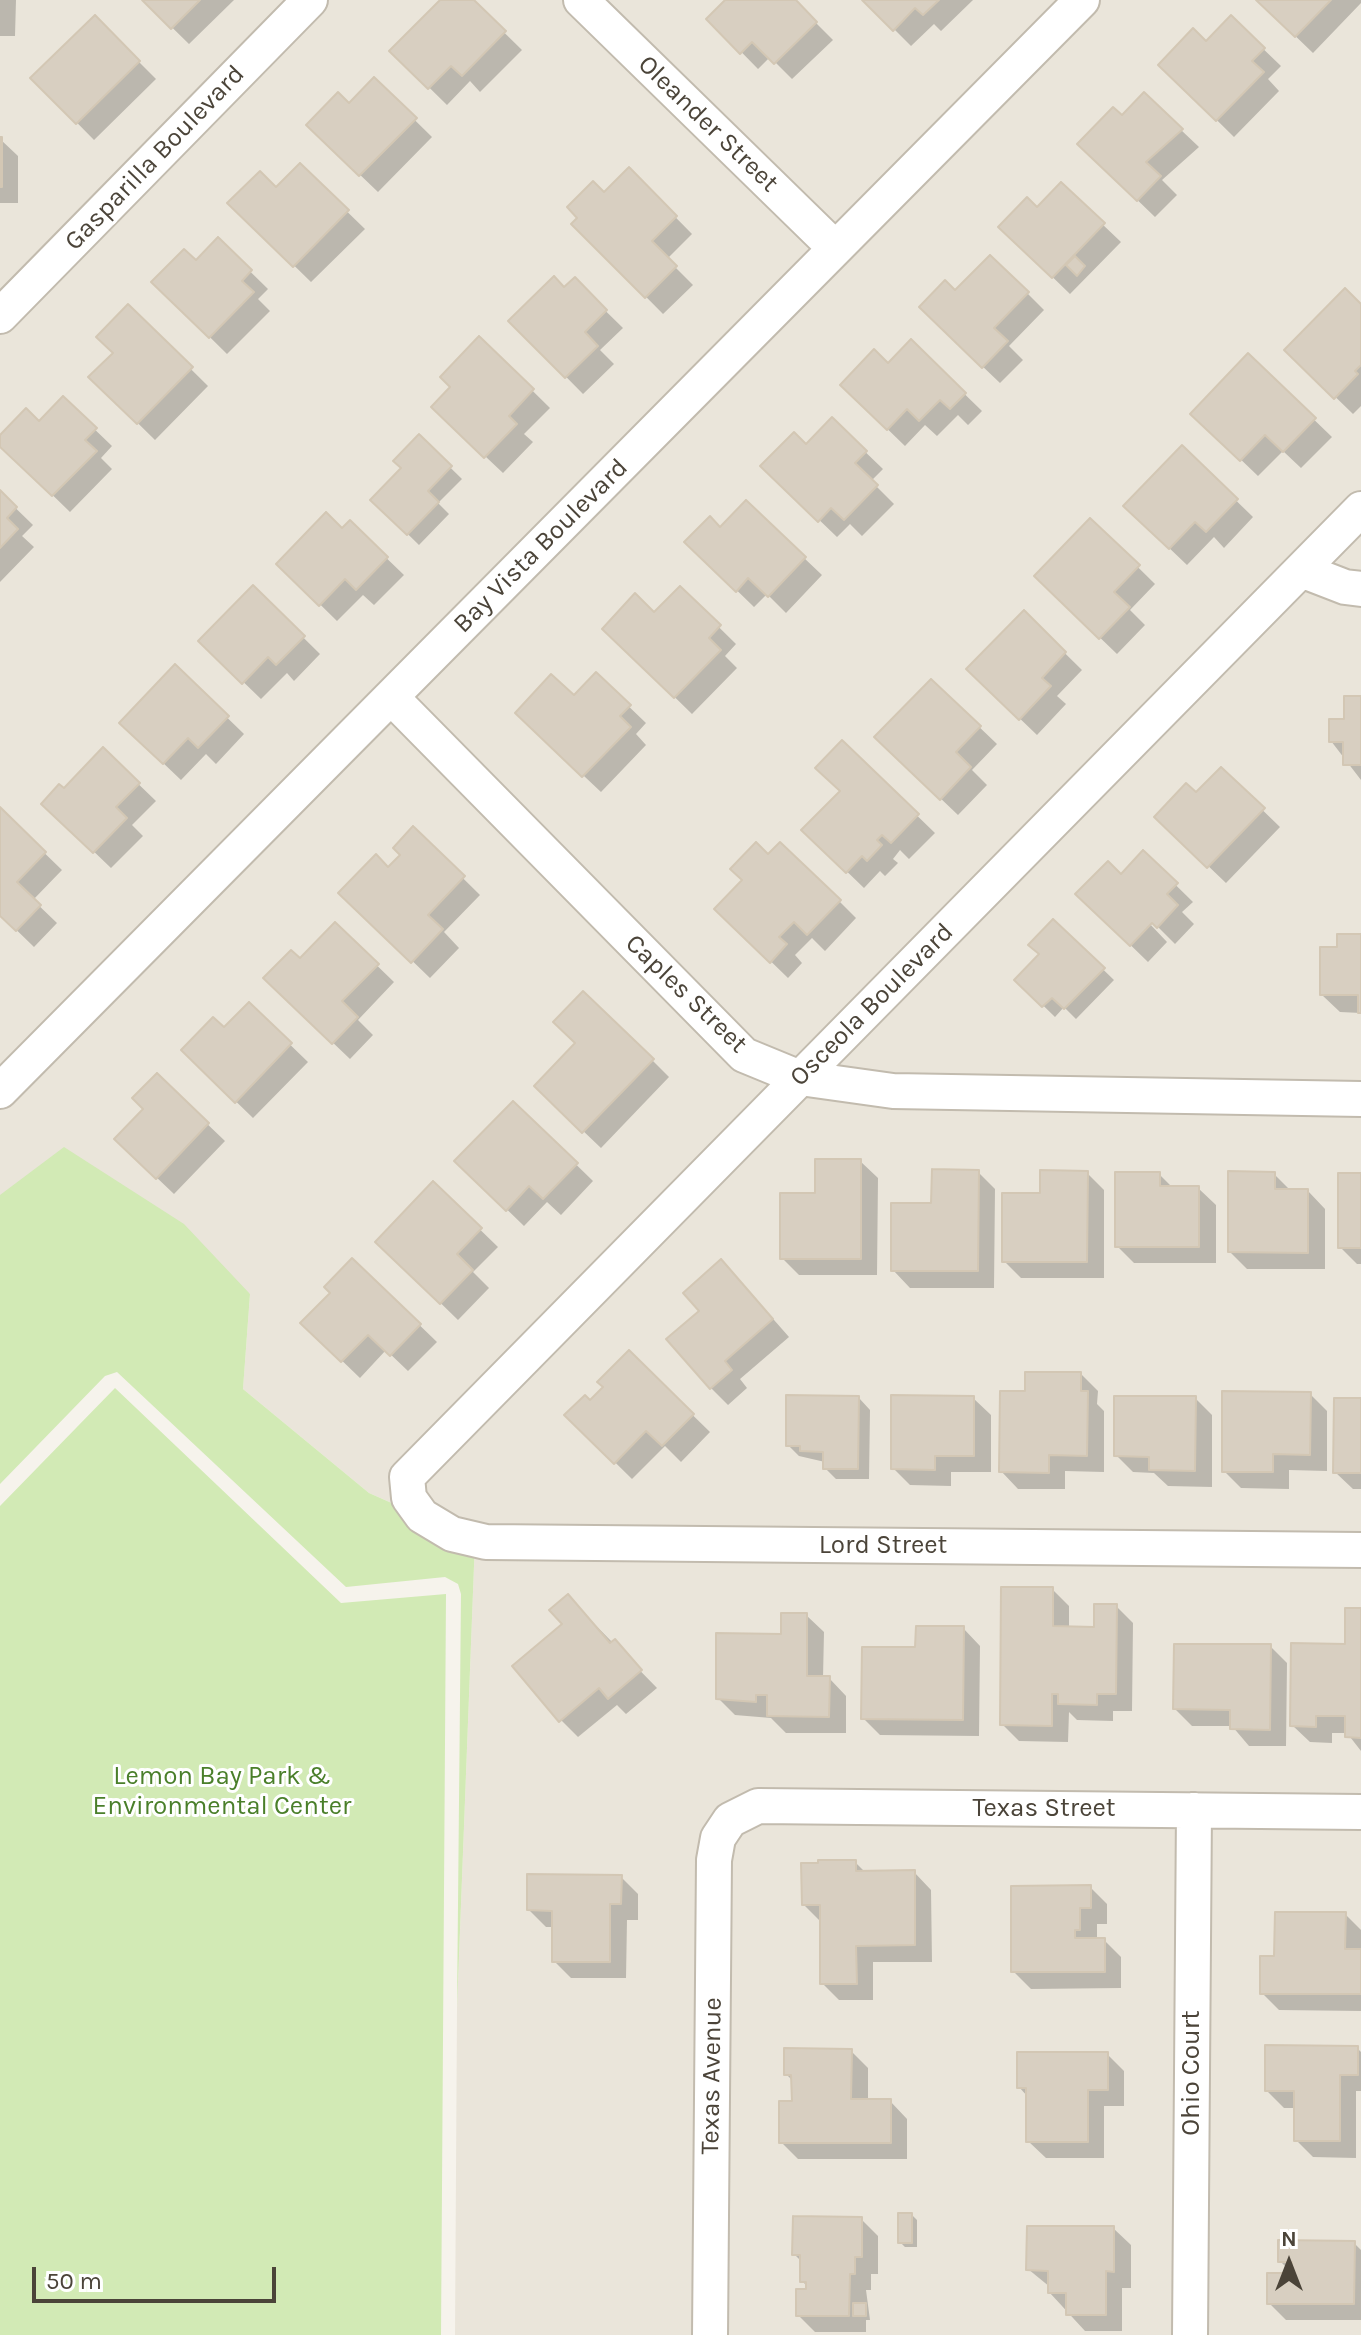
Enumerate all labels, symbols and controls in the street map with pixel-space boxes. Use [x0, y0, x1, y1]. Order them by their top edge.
street label: Oleander Street [631, 49, 785, 199]
street label: Gasparilla Boulevard [59, 59, 251, 257]
street label: Bay Vista Boulevard [447, 452, 635, 640]
street label: Osceola Boulevard [784, 917, 960, 1093]
street label: Caples Street [619, 928, 753, 1060]
street label: Lord Street [819, 1530, 947, 1562]
park label: Lemon Bay Park & Environmental Center [93, 1761, 351, 1822]
street label: Texas Street [972, 1793, 1116, 1825]
street label: Texas Avenue [695, 1997, 729, 2155]
street label: Ohio Court [1176, 2010, 1208, 2136]
north arrow [1249, 2223, 1329, 2303]
text: N [1281, 2226, 1297, 2252]
scale bar [36, 2251, 280, 2301]
text: 50 m [46, 2267, 102, 2295]

